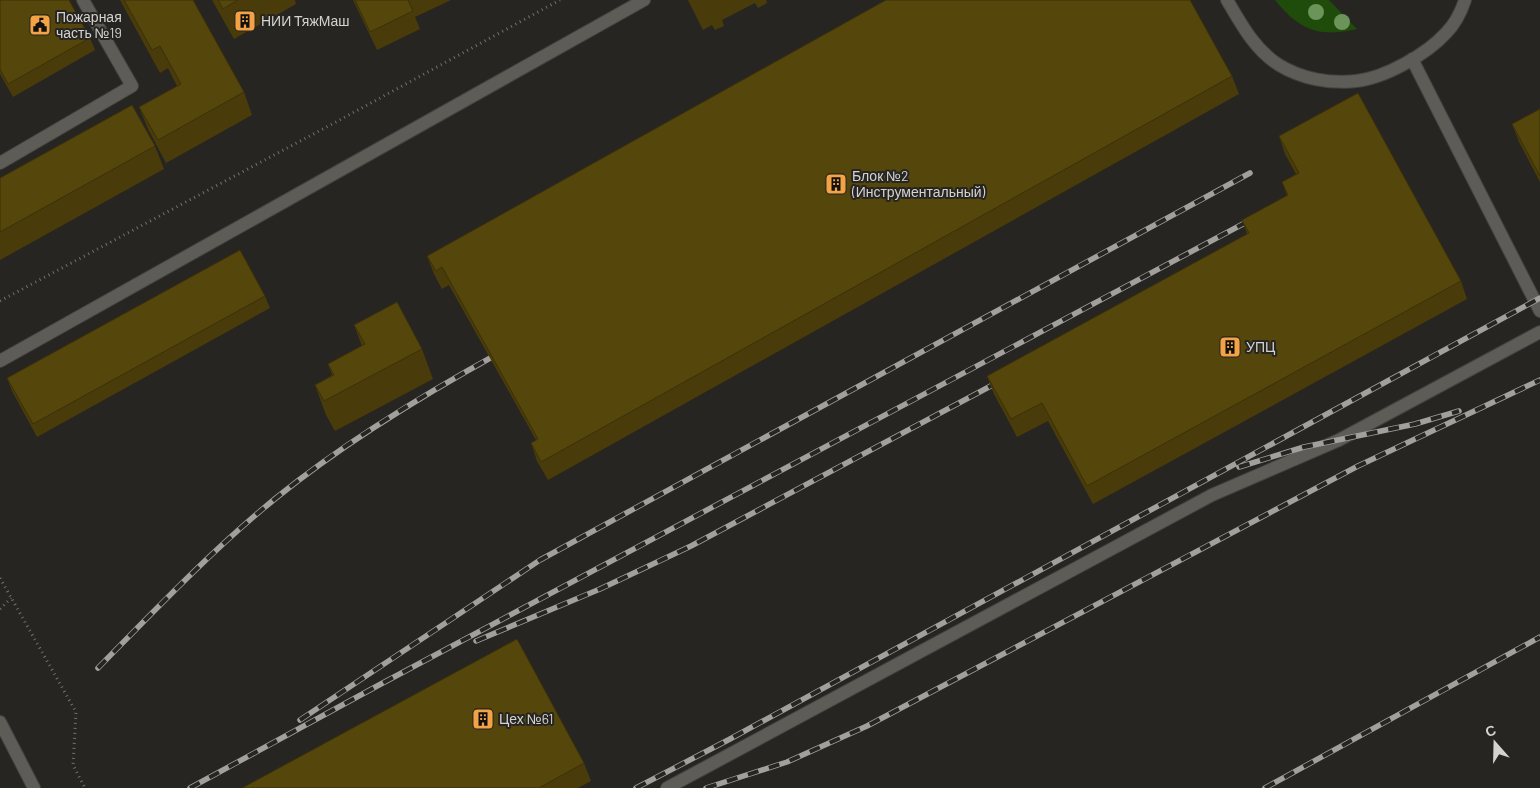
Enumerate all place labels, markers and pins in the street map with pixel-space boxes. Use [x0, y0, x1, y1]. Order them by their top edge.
place label: Пожарная часть №19 [56, 8, 122, 41]
building icon: НИИ ТяжМаш [233, 9, 257, 33]
place label: НИИ ТяжМаш [261, 12, 350, 29]
public building icon: Пожарная часть №19 [28, 13, 52, 37]
place label: Блок №2 (Инструментальный) [851, 167, 986, 200]
building icon: Блок №2 (Инструментальный) [824, 172, 848, 196]
building icon: УПЦ [1218, 335, 1242, 359]
place label: УПЦ [1246, 338, 1276, 355]
building icon: Цех №61 [471, 707, 495, 731]
place label: Цех №61 [499, 710, 554, 727]

